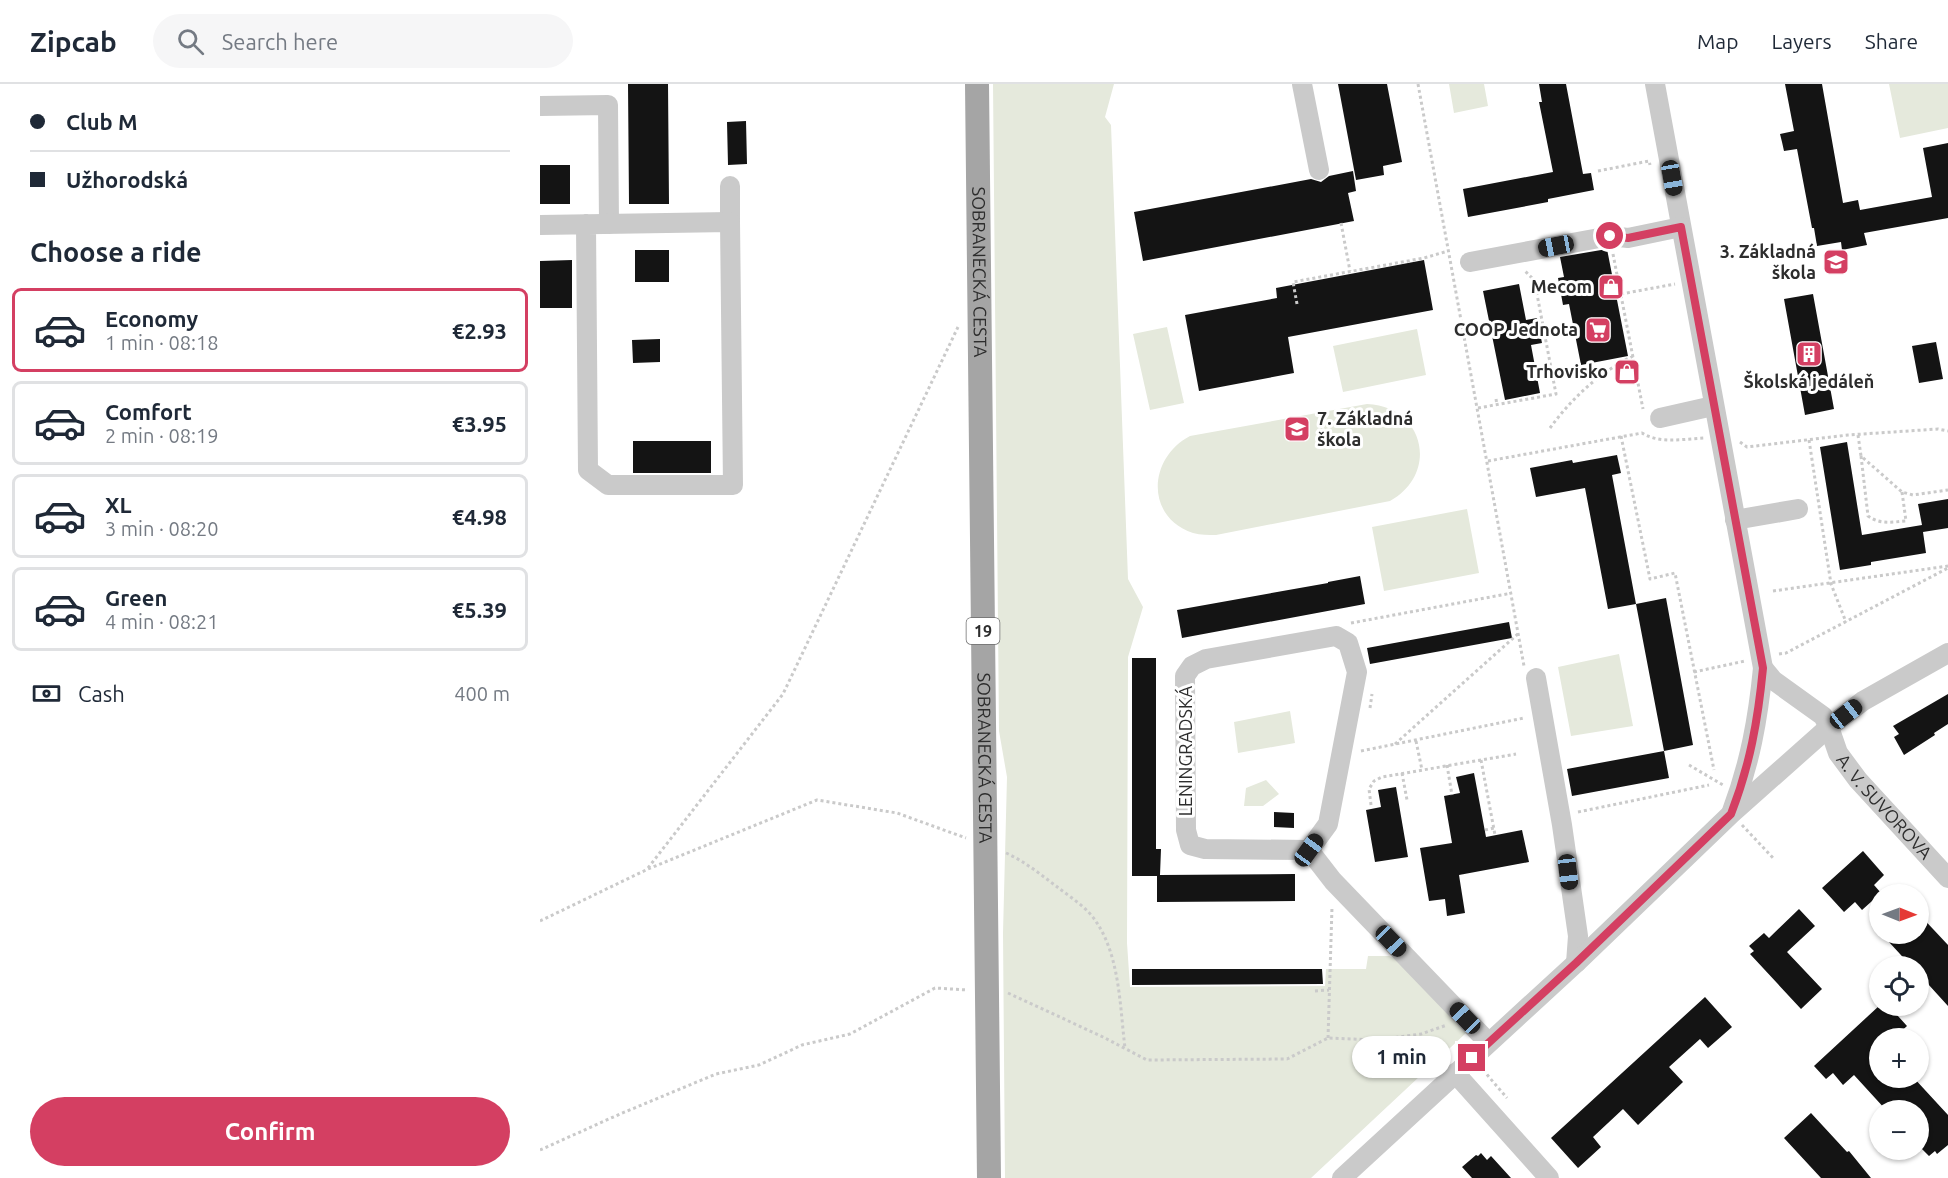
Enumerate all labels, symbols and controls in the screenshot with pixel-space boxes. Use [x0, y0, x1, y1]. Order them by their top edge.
search box [153, 14, 573, 68]
icon: search [174, 25, 207, 58]
text: Zipcab [30, 26, 117, 57]
text: Search here [222, 29, 338, 54]
text: Map [1697, 29, 1738, 53]
text: Layers [1771, 29, 1832, 53]
text: Share [1865, 29, 1918, 53]
text: Club M [66, 109, 138, 134]
car [1660, 159, 1684, 197]
text: Užhorodská [66, 167, 188, 192]
street label: SOBRANECKÁ CESTA [969, 187, 991, 358]
route start [1596, 222, 1623, 249]
car [1537, 234, 1575, 258]
text: Choose a ride [30, 237, 202, 267]
place label: 3. Základná škola [1720, 241, 1816, 282]
school or university icon: 3. Základná škola [1821, 247, 1851, 277]
shop icon: Mecom [1596, 272, 1626, 302]
place label: Mecom [1531, 276, 1592, 296]
icon: car [33, 303, 87, 357]
text: Economy [105, 306, 198, 331]
supermarket icon: COOP Jednota [1583, 315, 1613, 345]
text: €2.93 [452, 318, 507, 343]
place label: COOP Jednota [1454, 319, 1578, 339]
text: 1 min · 08:18 [105, 331, 219, 354]
building icon: Školská jedáleň [1794, 339, 1824, 369]
shop icon: Trhovisko [1612, 357, 1642, 387]
place label: Trhovisko [1526, 361, 1608, 381]
place label: Školská jedáleň [1744, 370, 1874, 391]
icon: car [33, 396, 87, 450]
text: Comfort [105, 399, 192, 424]
place label: 7. Základná škola [1317, 408, 1413, 449]
text: €3.95 [452, 411, 507, 436]
school or university icon: 7. Základná škola [1282, 414, 1312, 444]
text: 2 min · 08:19 [105, 424, 219, 447]
icon: car [33, 489, 87, 543]
text: XL [105, 492, 132, 517]
text: €4.98 [452, 504, 507, 529]
text: 3 min · 08:20 [105, 517, 219, 540]
icon: car [33, 582, 87, 636]
text: Green [105, 585, 167, 610]
text: €5.39 [452, 597, 507, 622]
text: 4 min · 08:21 [105, 610, 219, 633]
road number: 19 [966, 618, 1000, 644]
street label: SOBRANECKÁ CESTA [974, 672, 997, 844]
icon: cash [30, 677, 63, 710]
text: Cash [78, 681, 125, 706]
text: 400 m [454, 682, 510, 705]
street label: LENINGRADSKÁ [1174, 686, 1195, 816]
car [1826, 696, 1866, 732]
street label: A. V. SUVOROVA [1833, 750, 1937, 863]
car [1291, 830, 1327, 870]
car [1557, 853, 1579, 891]
north arrow [1869, 884, 1929, 944]
map controls [1869, 884, 1929, 1160]
car [1372, 922, 1410, 960]
button: locate [1869, 956, 1929, 1016]
car [1446, 999, 1484, 1037]
button: + [1869, 1028, 1929, 1088]
callout: 1 min [1352, 1037, 1451, 1079]
route end [1458, 1044, 1485, 1071]
text: 1 min [1376, 1045, 1427, 1068]
button: Confirm [30, 1097, 510, 1166]
button: − [1869, 1100, 1929, 1160]

